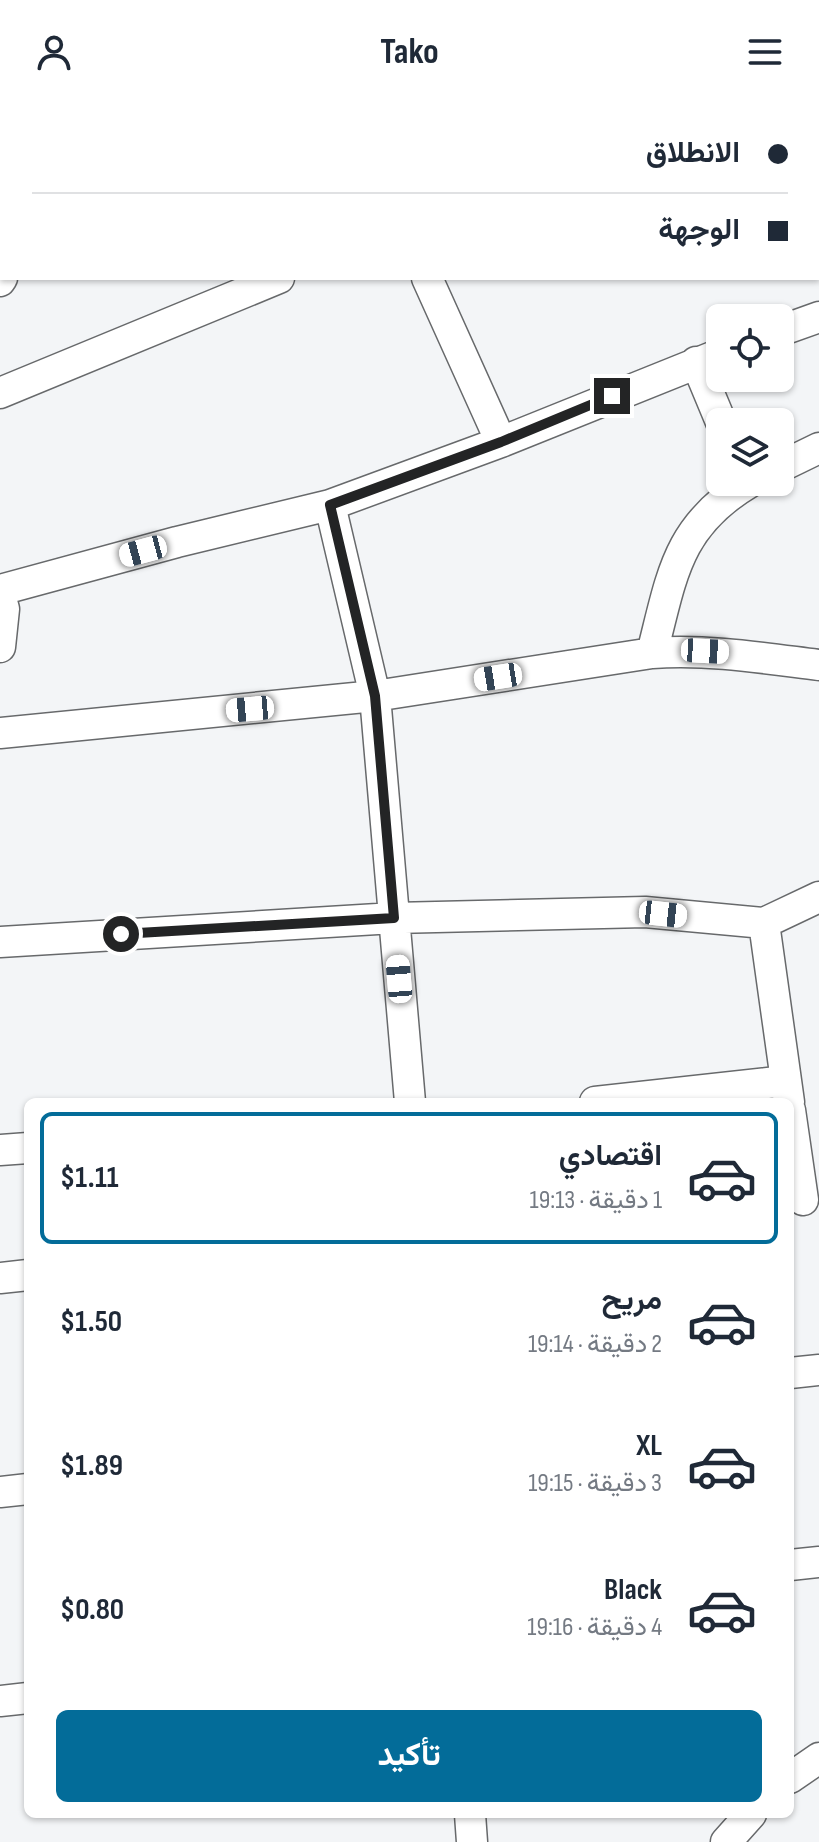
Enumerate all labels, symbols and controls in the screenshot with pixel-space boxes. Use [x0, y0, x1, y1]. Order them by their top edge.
icon: person [32, 30, 76, 74]
icon: menu [743, 30, 787, 74]
text: Tako [380, 31, 439, 74]
text: الانطلاق [646, 135, 740, 171]
text: الوجهة [658, 212, 740, 248]
map controls [706, 304, 794, 496]
button: locate [706, 304, 794, 392]
route end [594, 378, 630, 414]
button: layers [706, 408, 794, 496]
car [117, 533, 169, 569]
car [680, 638, 730, 664]
car [472, 661, 524, 693]
car [225, 695, 275, 723]
car [638, 900, 688, 928]
route start [103, 916, 139, 952]
car [385, 954, 413, 1004]
text: اقتصادي [559, 1138, 662, 1174]
icon: car [686, 1142, 758, 1214]
text: $1.11 [60, 1160, 118, 1196]
text: 1 دقيقة · 19:13 [530, 1185, 662, 1216]
text: مريح [602, 1282, 662, 1318]
icon: car [686, 1286, 758, 1358]
text: $1.50 [60, 1304, 122, 1340]
text: 2 دقيقة · 19:14 [528, 1329, 662, 1360]
text: XL [636, 1428, 662, 1464]
icon: car [686, 1430, 758, 1502]
text: $1.89 [60, 1448, 123, 1484]
text: 3 دقيقة · 19:15 [528, 1468, 662, 1499]
text: Black [604, 1572, 662, 1608]
icon: car [686, 1574, 758, 1646]
text: $0.80 [60, 1592, 124, 1628]
text: 4 دقيقة · 19:16 [527, 1612, 662, 1643]
button: تأكيد [56, 1710, 762, 1802]

